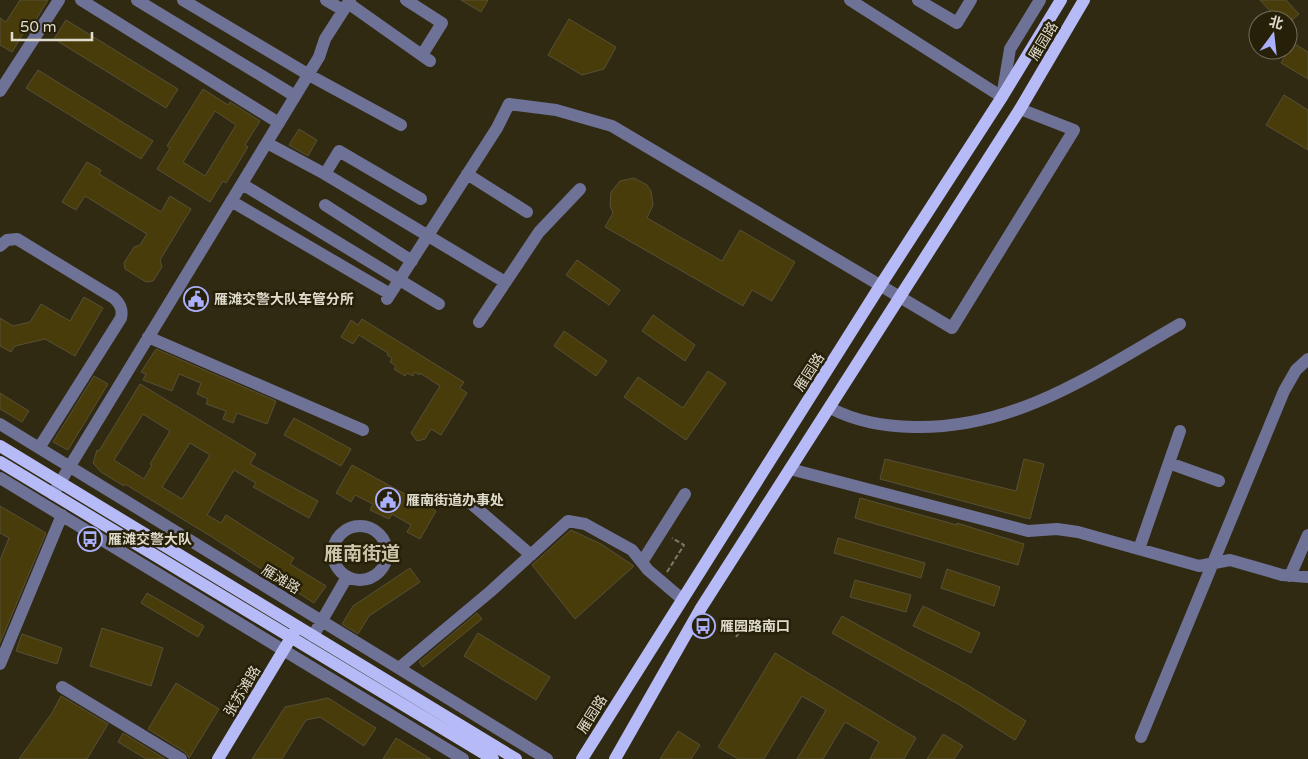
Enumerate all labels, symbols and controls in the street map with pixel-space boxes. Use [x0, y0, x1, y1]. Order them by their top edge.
scale bar [12, 10, 92, 42]
north arrow [1248, 10, 1298, 60]
text: 北 [1267, 13, 1285, 33]
text: 50 m [20, 18, 57, 36]
street label: 雁园路 [1025, 19, 1062, 64]
public building icon: 雁滩交警大队车管分所 [183, 286, 209, 312]
place label: 雁滩交警大队车管分所 [214, 291, 354, 308]
street label: 雁园路 [791, 350, 828, 395]
public building icon: 雁南街道办事处 [375, 487, 401, 513]
place label: 雁南街道办事处 [406, 492, 504, 509]
bus stop icon: 雁滩交警大队 [77, 526, 103, 552]
place label: 雁滩交警大队 [108, 531, 192, 548]
district label: 雁南街道 [324, 543, 400, 565]
street label: 雁滩路 [258, 561, 303, 598]
bus stop icon: 雁园路南口 [690, 613, 716, 639]
place label: 雁园路南口 [720, 618, 790, 635]
street label: 张苏滩路 [221, 663, 264, 720]
street label: 雁园路 [574, 692, 611, 737]

